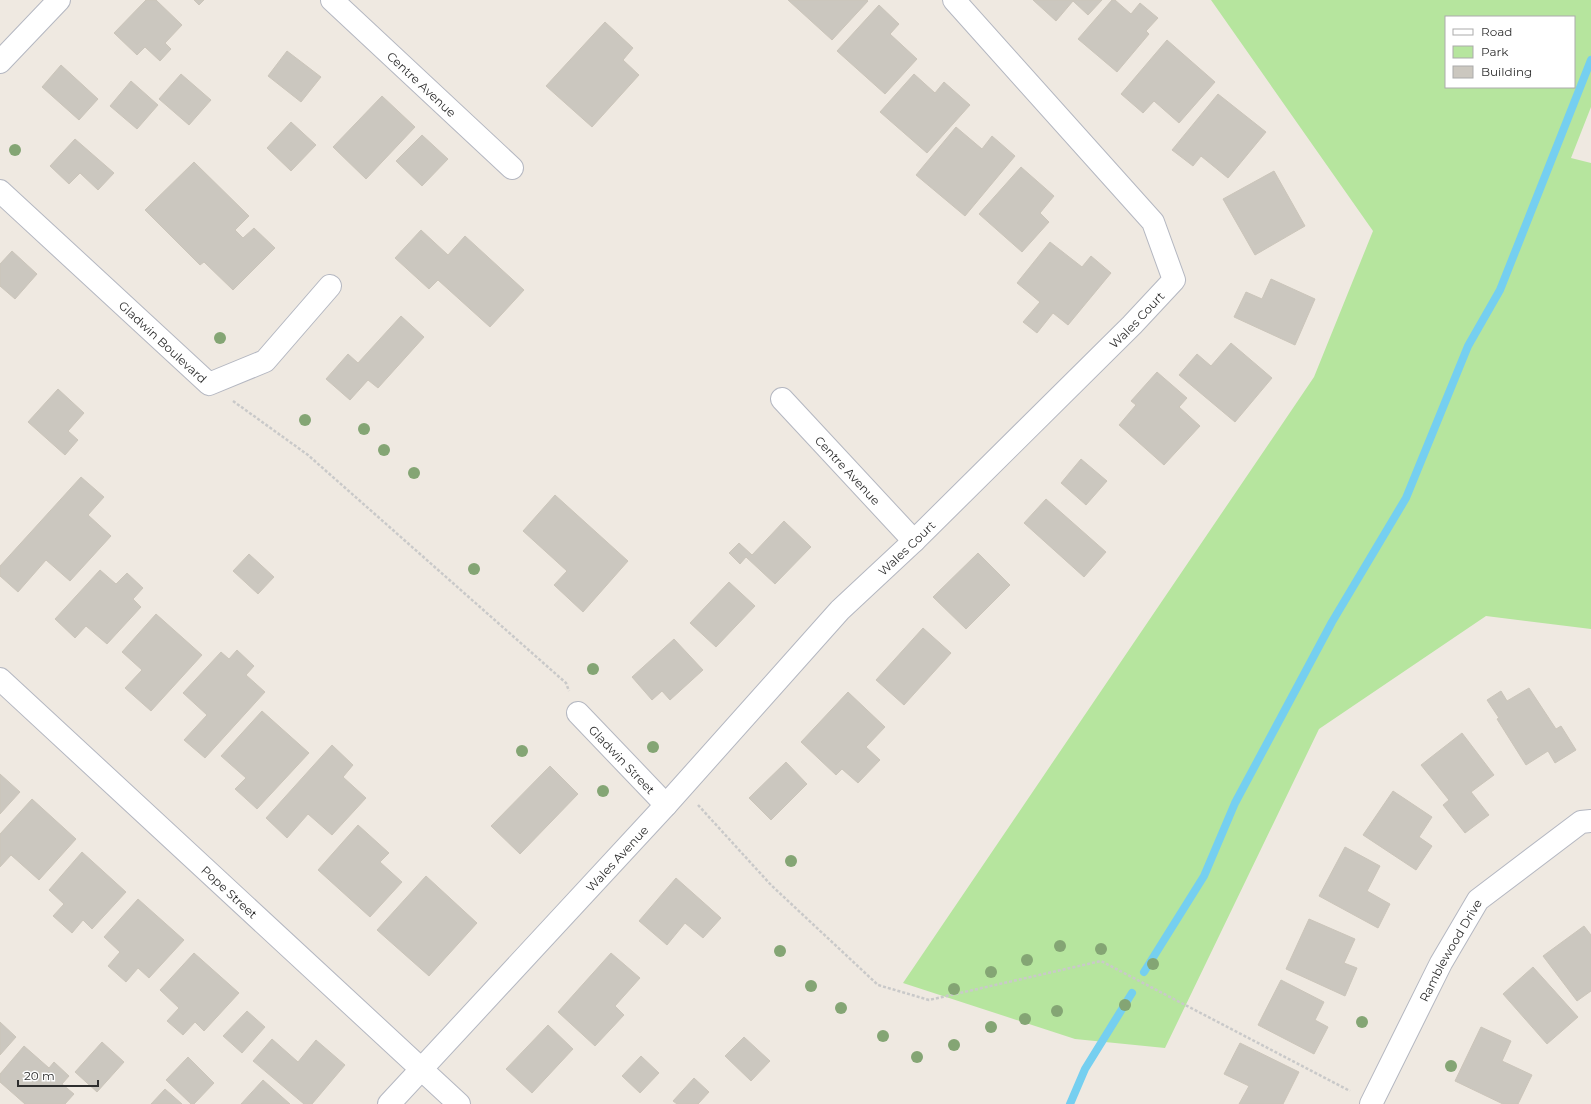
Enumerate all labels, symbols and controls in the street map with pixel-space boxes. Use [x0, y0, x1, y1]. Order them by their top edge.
legend [1445, 16, 1575, 88]
text: Road [1481, 24, 1512, 39]
text: Park [1481, 44, 1509, 59]
street label: Centre Avenue [384, 48, 460, 120]
text: Building [1481, 64, 1532, 79]
street label: Wales Court [1106, 288, 1167, 351]
street label: Gladwin Boulevard [116, 297, 210, 386]
street label: Centre Avenue [812, 432, 884, 508]
street label: Wales Court [875, 517, 938, 578]
street label: Gladwin Street [586, 722, 659, 797]
street label: Wales Avenue [582, 822, 651, 894]
street label: Pope Street [199, 862, 261, 921]
street label: Ramblewood Drive [1416, 896, 1485, 1004]
scale bar [18, 1062, 98, 1088]
text: 20 m [24, 1068, 55, 1083]

